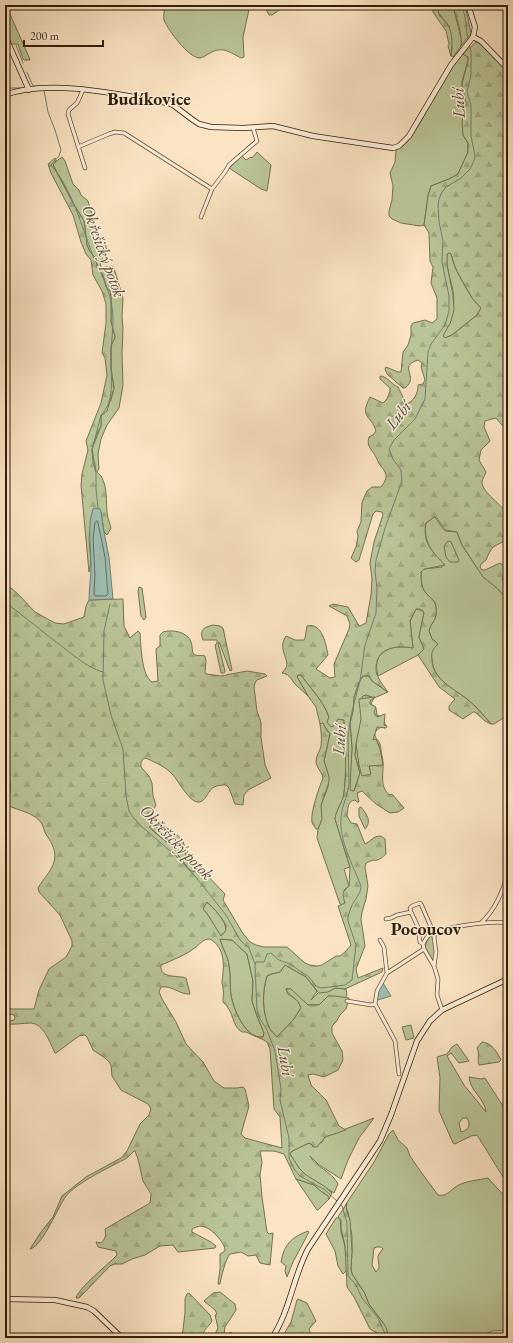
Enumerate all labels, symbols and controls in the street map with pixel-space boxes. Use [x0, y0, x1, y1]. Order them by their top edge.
scale bar [24, 22, 103, 48]
text: 200 m [30, 28, 60, 44]
water label: Lubí [446, 85, 470, 120]
district label: Budíkovice [107, 87, 191, 110]
water label: Okřešický potok [77, 202, 131, 301]
water label: Lubí [379, 395, 417, 435]
water label: Lubí [327, 722, 351, 757]
water label: Okřešický potok [135, 800, 219, 885]
district label: Pocoucov [391, 917, 462, 940]
water label: Lubí [272, 1043, 300, 1080]

